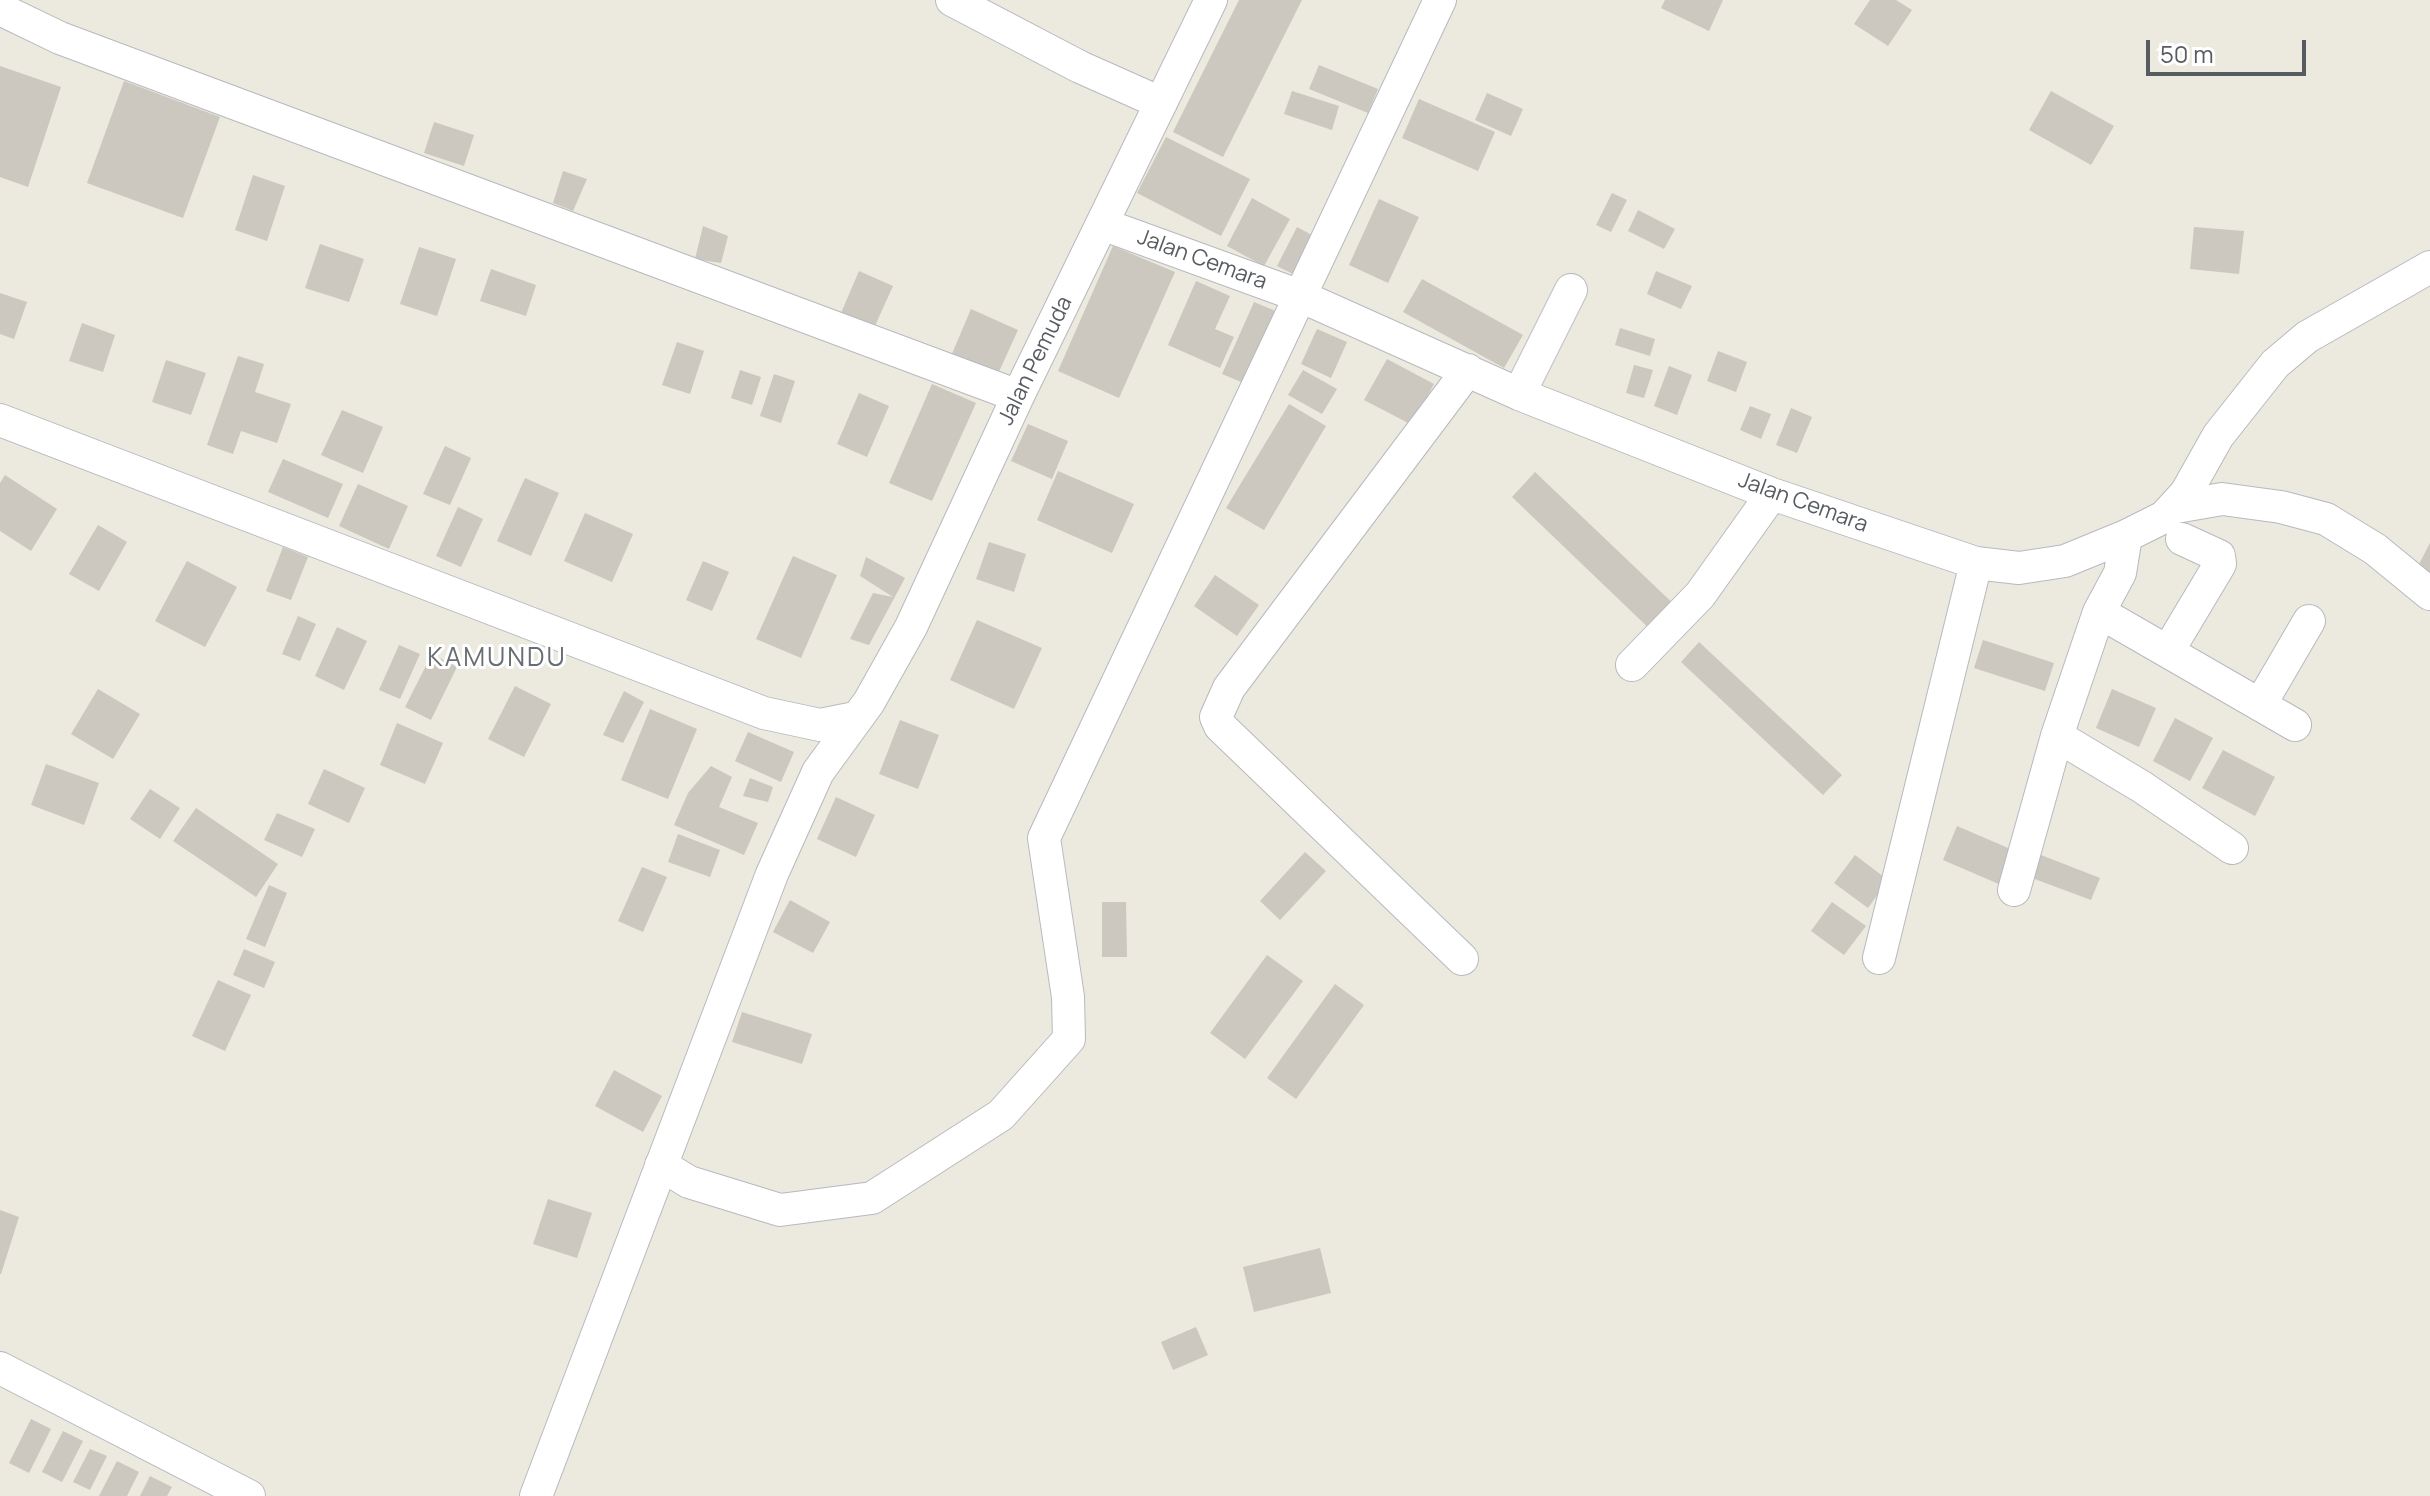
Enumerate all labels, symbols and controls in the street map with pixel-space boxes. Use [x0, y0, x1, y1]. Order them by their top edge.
scale bar [2150, 24, 2310, 74]
text: 50 m [2160, 37, 2214, 70]
street label: Jalan Cemara [1134, 224, 1270, 296]
street label: Jalan Pemuda [993, 292, 1079, 430]
street label: Jalan Cemara [1735, 467, 1871, 539]
district label: KAMUNDU [427, 643, 567, 675]

